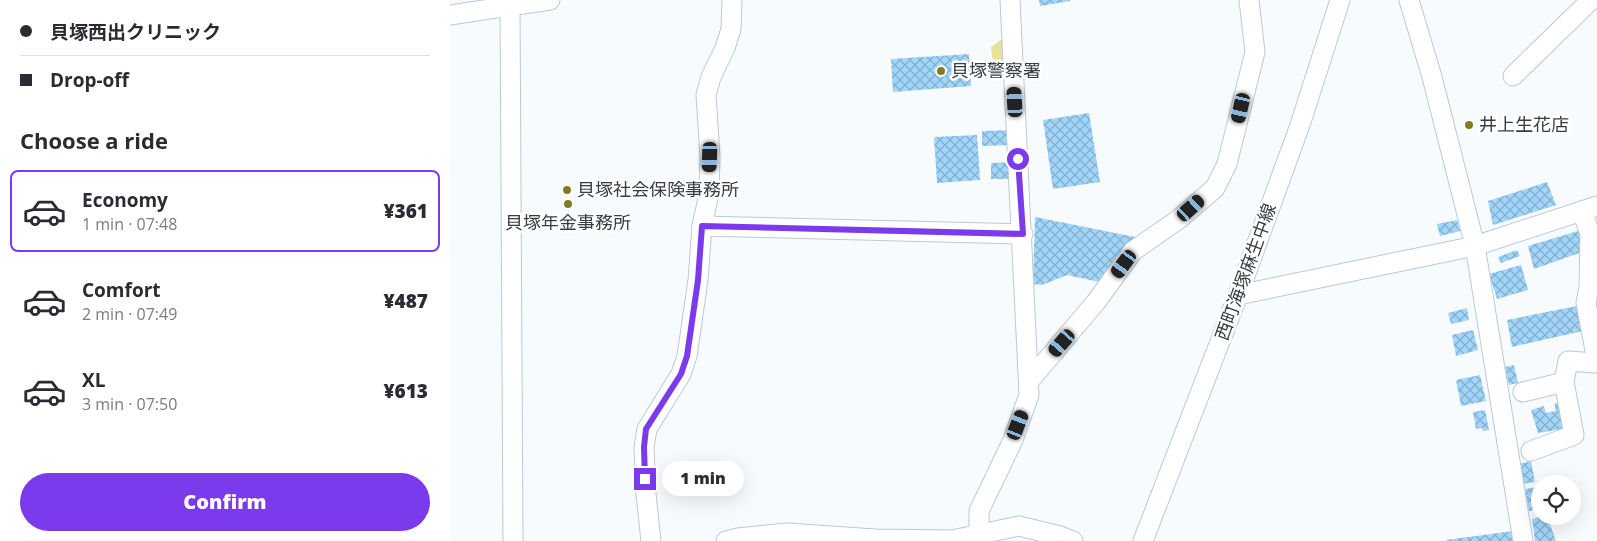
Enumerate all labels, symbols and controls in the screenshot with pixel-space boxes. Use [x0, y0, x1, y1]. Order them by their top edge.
text: 貝塚西出クリニック [50, 19, 221, 45]
place label: 貝塚警察署 [951, 58, 1041, 82]
marker: 貝塚警察署 [935, 65, 947, 77]
text: Drop-off [50, 67, 129, 93]
car [1006, 87, 1023, 117]
car [1230, 92, 1251, 124]
place label: 井上生花店 [1479, 112, 1569, 136]
marker: 井上生花店 [1463, 119, 1475, 131]
text: Choose a ride [20, 125, 168, 155]
car [701, 142, 718, 172]
route start [1007, 148, 1029, 170]
place label: 貝塚社会保険事務所 [577, 177, 739, 201]
marker: 貝塚社会保険事務所 [561, 184, 573, 196]
text: Economy [82, 187, 168, 213]
icon: car [22, 189, 67, 234]
car [1174, 192, 1207, 224]
text: ¥361 [383, 198, 428, 224]
marker: 貝塚年金事務所 [562, 198, 574, 210]
street label: 西町海塚麻生中線 [1209, 200, 1281, 343]
place label: 貝塚年金事務所 [505, 210, 631, 234]
text: 1 min · 07:48 [82, 213, 177, 235]
car [1109, 247, 1138, 281]
text: Comfort [82, 277, 161, 303]
icon: car [22, 279, 67, 324]
text: ¥487 [383, 288, 428, 314]
text: 2 min · 07:49 [82, 303, 177, 325]
car [1046, 327, 1077, 359]
text: XL [82, 367, 105, 393]
icon: car [22, 369, 67, 414]
text: ¥613 [383, 378, 428, 404]
text: 3 min · 07:50 [82, 393, 177, 415]
car [1005, 408, 1030, 442]
callout: 1 min [662, 462, 745, 496]
text: 1 min [680, 467, 726, 489]
route end [634, 468, 656, 490]
button: Confirm [20, 473, 430, 531]
map controls [1531, 475, 1581, 525]
button: locate [1531, 475, 1581, 525]

